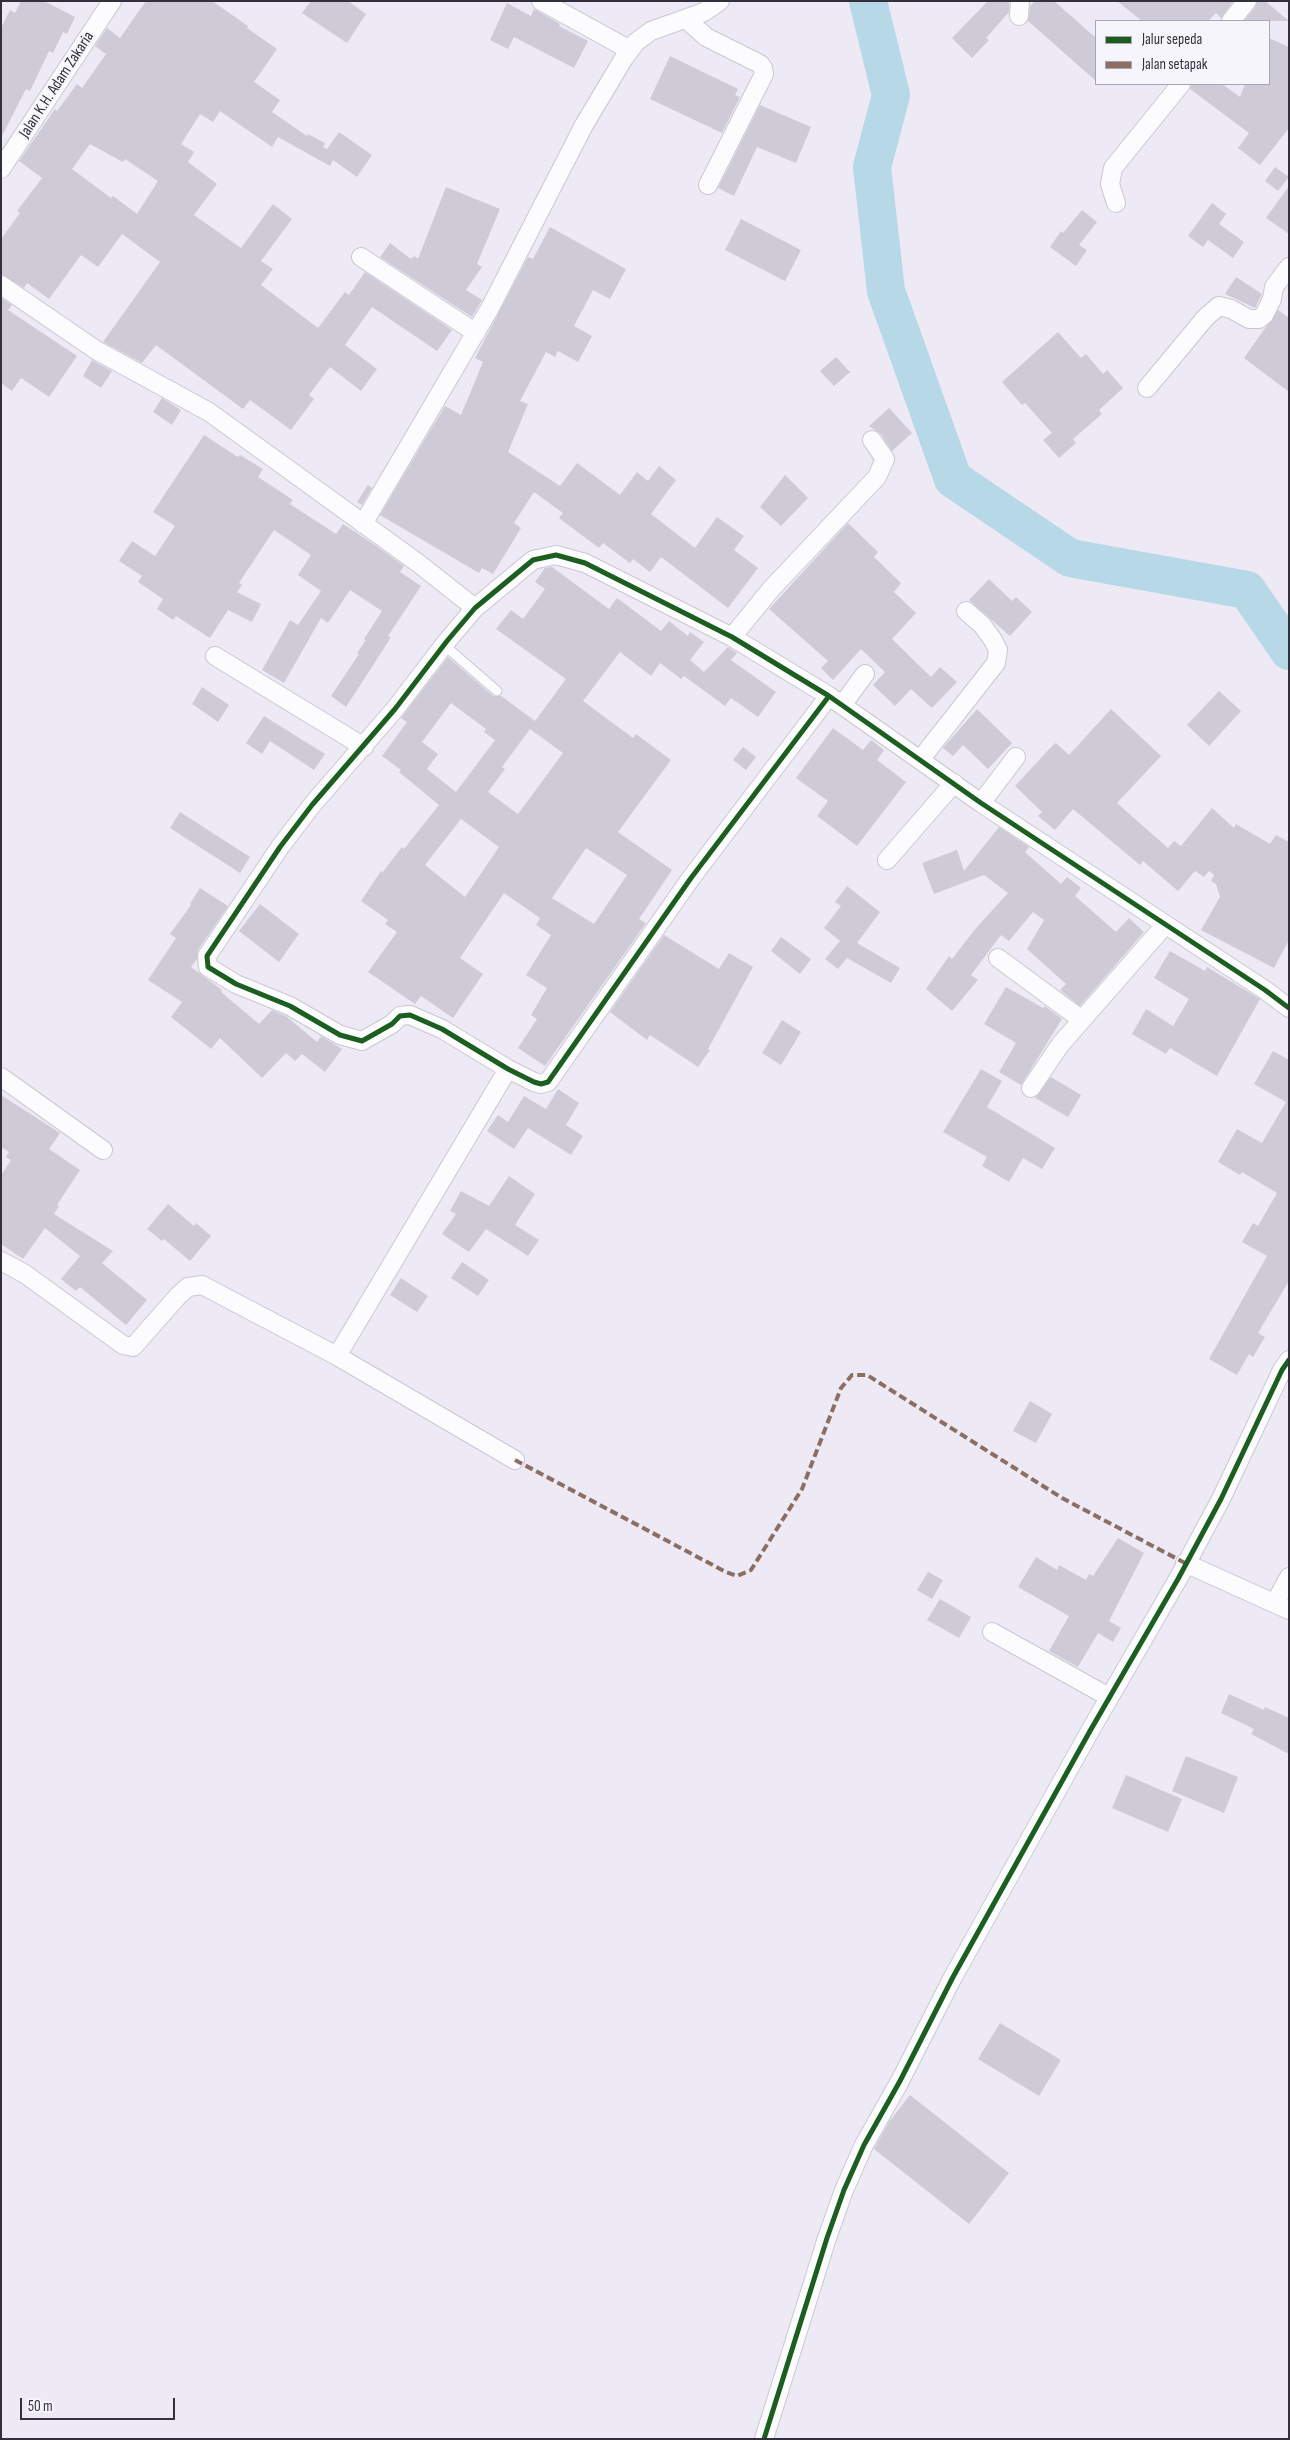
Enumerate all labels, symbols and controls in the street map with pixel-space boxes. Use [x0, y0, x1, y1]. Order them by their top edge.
legend [1095, 20, 1270, 85]
street label: Jalan K.H. Adam Zakaria [15, 28, 99, 142]
text: Jalur sepeda [1142, 30, 1202, 49]
text: Jalan setapak [1142, 55, 1208, 74]
scale bar [22, 2388, 178, 2420]
text: 50 m [28, 2397, 53, 2416]

